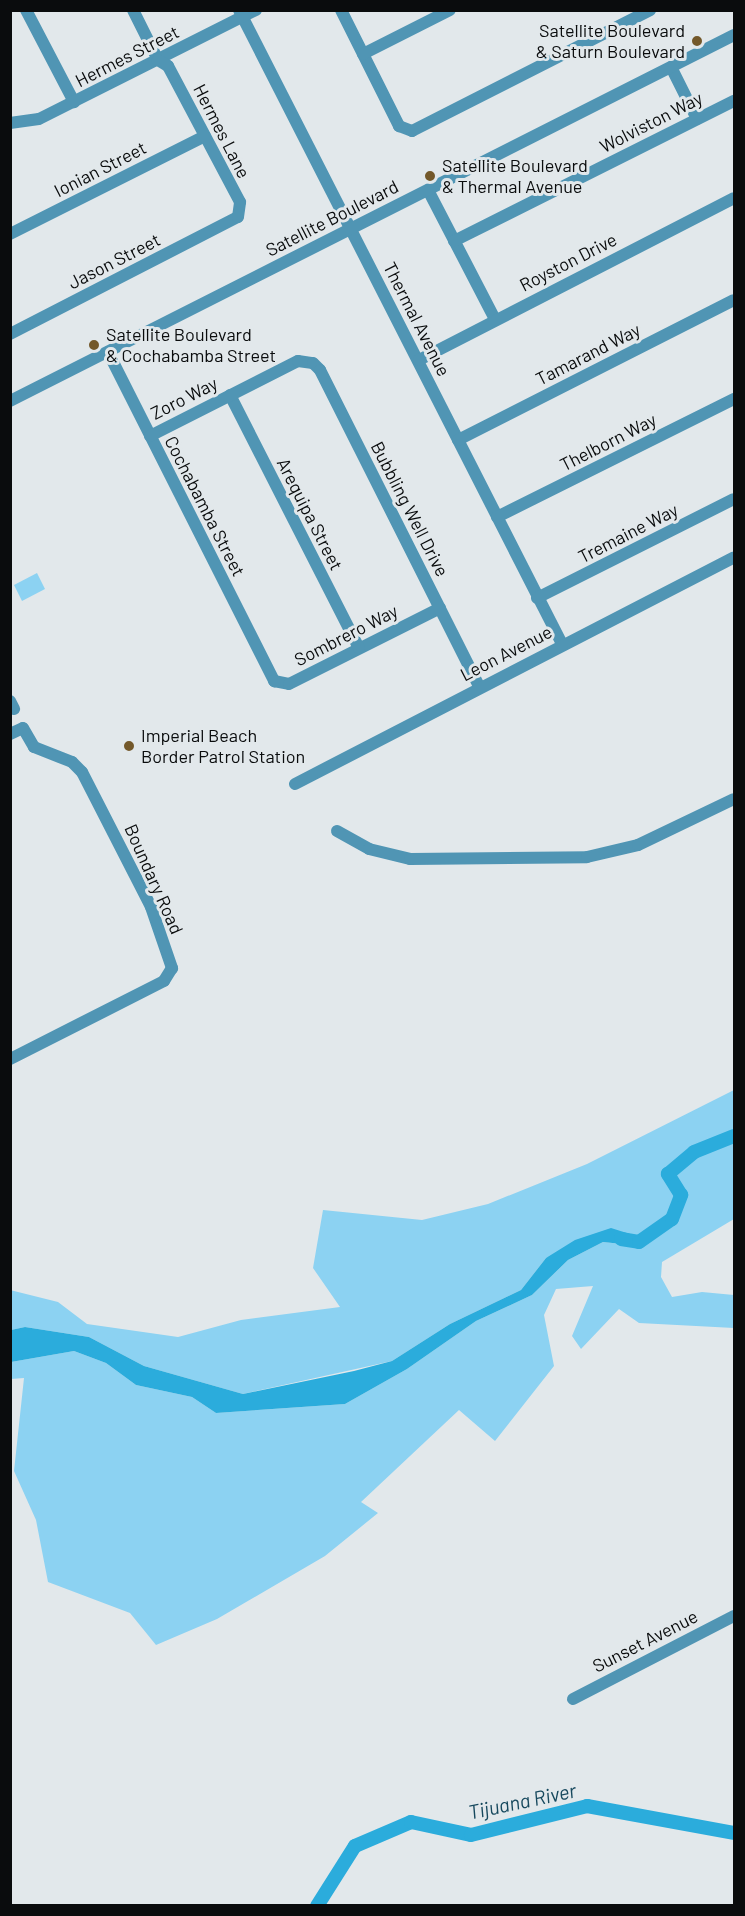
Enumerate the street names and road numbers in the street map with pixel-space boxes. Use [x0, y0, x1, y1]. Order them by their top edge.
street label: Hermes Street [72, 21, 182, 91]
street label: Hermes Lane [189, 80, 255, 182]
street label: Wolviston Way [596, 87, 706, 157]
street label: Ionian Street [50, 137, 150, 201]
street label: Satellite Boulevard [262, 175, 402, 261]
street label: Royston Drive [516, 228, 620, 296]
street label: Jason Street [64, 229, 164, 293]
street label: Thermal Avenue [379, 258, 455, 380]
street label: Tamarand Way [532, 318, 644, 390]
street label: Zoro Way [147, 372, 221, 424]
street label: Thelborn Way [556, 408, 660, 476]
street label: Cochabamba Street [160, 432, 250, 580]
street label: Bubbling Well Drive [367, 438, 453, 580]
street label: Arequipa Street [272, 454, 348, 574]
street label: Tremaine Way [574, 499, 682, 567]
street label: Sombrero Way [291, 600, 401, 670]
street label: Leon Avenue [456, 621, 556, 685]
street label: Boundary Road [120, 821, 188, 937]
street label: Sunset Avenue [589, 1605, 701, 1677]

